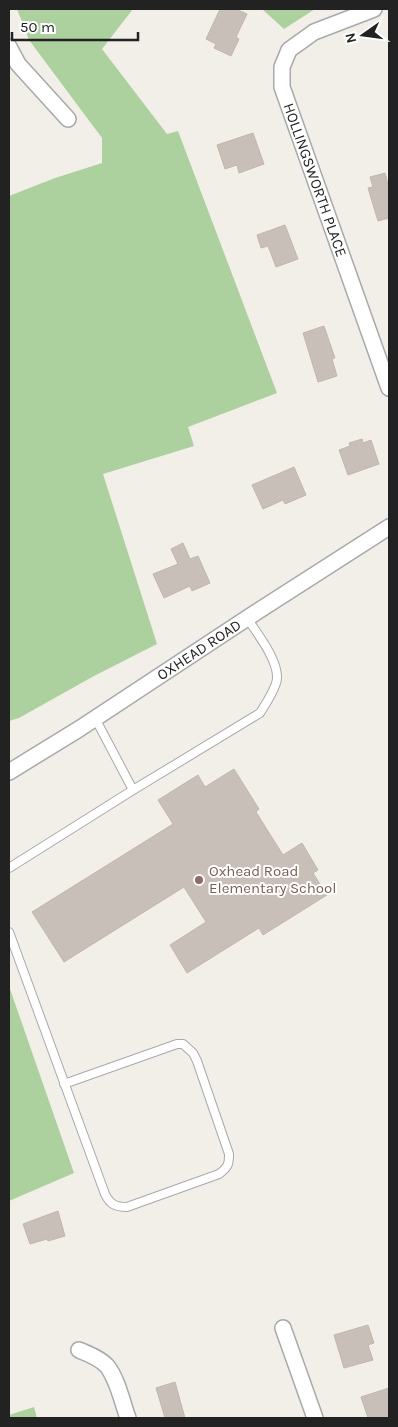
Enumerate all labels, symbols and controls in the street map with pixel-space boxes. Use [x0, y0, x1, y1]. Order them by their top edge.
scale bar [12, 10, 139, 42]
north arrow [338, 10, 388, 60]
text: 50 m [20, 18, 55, 36]
text: N [341, 31, 360, 45]
street label: HOLLINGSWORTH PLACE [279, 101, 351, 259]
street label: OXHEAD ROAD [154, 616, 245, 684]
place label: Oxhead Road Elementary School [209, 862, 336, 897]
marker: Oxhead Road Elementary School [193, 874, 205, 886]

